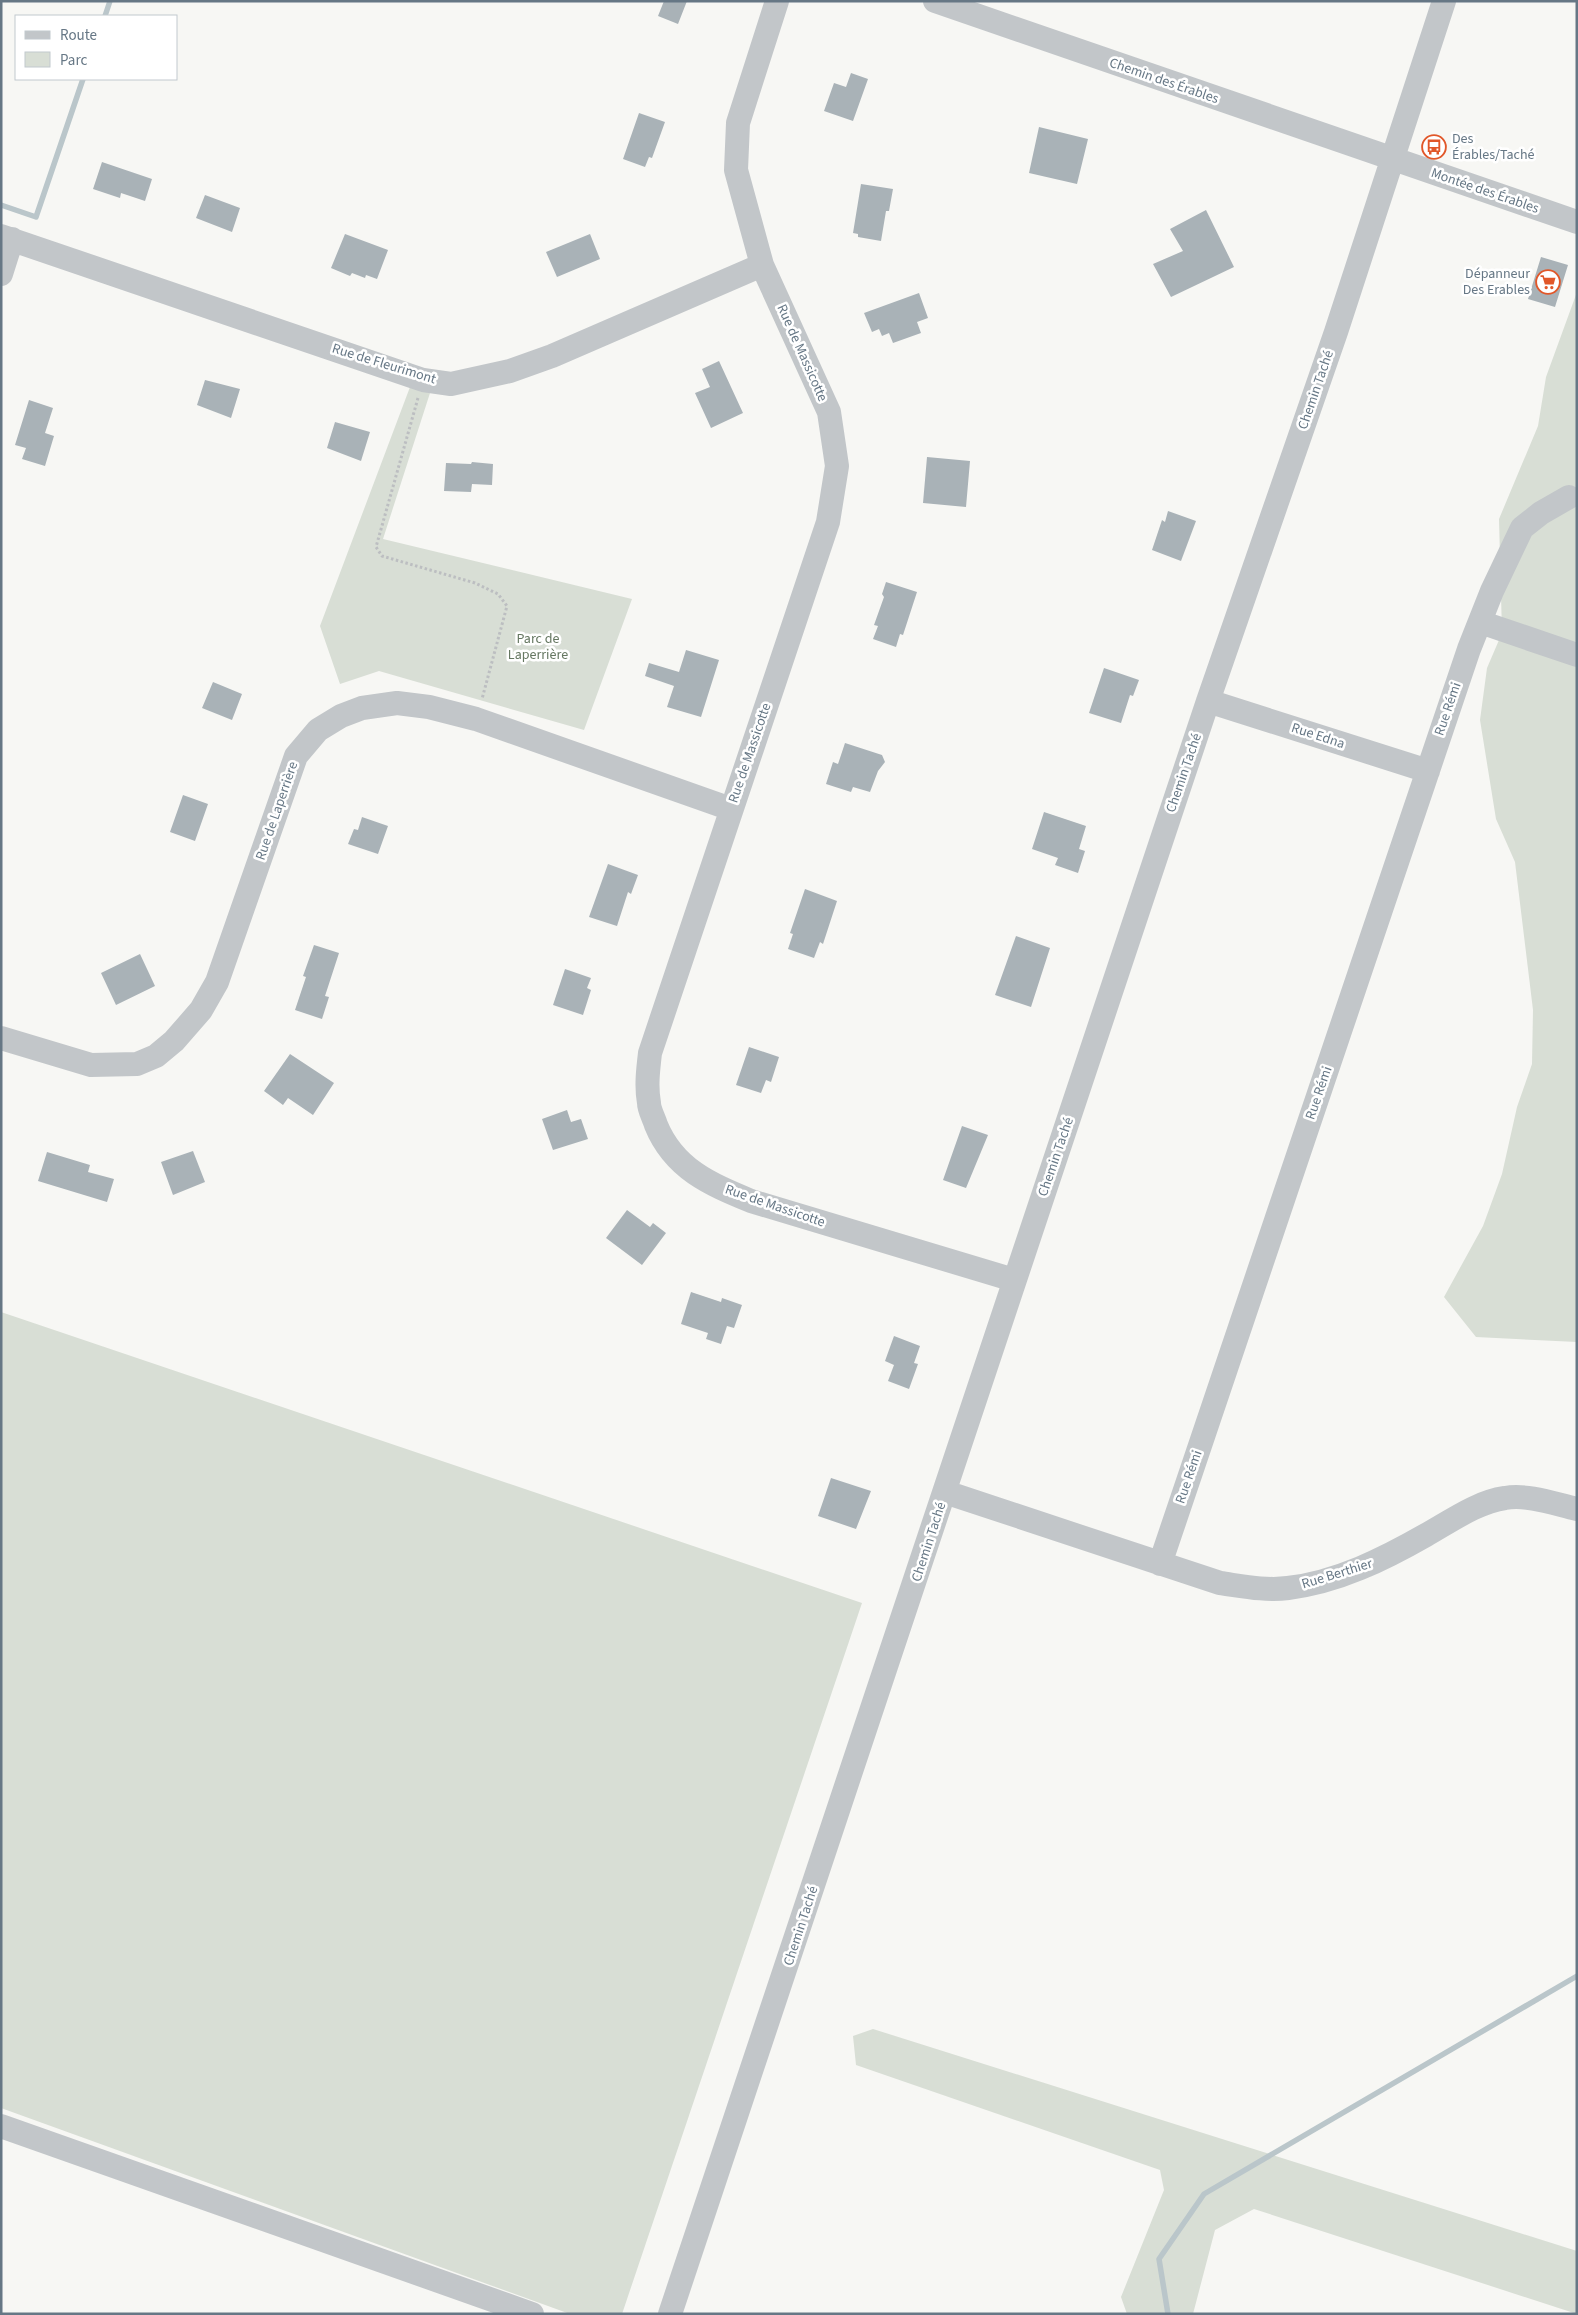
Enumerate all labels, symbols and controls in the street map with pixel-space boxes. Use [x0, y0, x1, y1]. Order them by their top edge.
legend [15, 15, 178, 80]
text: Route [60, 25, 97, 46]
text: Parc [60, 50, 87, 71]
street label: Chemin des Érables [1107, 53, 1222, 109]
place label: Des Érables/Taché [1452, 129, 1535, 165]
bus stop icon: Des Érables/Taché [1421, 134, 1447, 160]
street label: Montée des Érables [1428, 163, 1542, 219]
place label: Dépanneur Des Erables [1463, 264, 1530, 300]
supermarket icon: Dépanneur Des Erables [1535, 269, 1561, 295]
street label: Rue de Massicotte [772, 301, 832, 405]
street label: Rue de Fleurimont [330, 339, 439, 389]
street label: Chemin Taché [1293, 348, 1339, 432]
park label: Parc de Laperrière [508, 629, 568, 665]
street label: Rue Rémi [1430, 680, 1466, 738]
street label: Rue de Massicotte [724, 700, 777, 806]
street label: Rue Edna [1289, 718, 1347, 754]
street label: Chemin Taché [1161, 731, 1207, 815]
street label: Rue de Laperrière [251, 759, 303, 863]
street label: Rue Rémi [1301, 1064, 1337, 1122]
street label: Chemin Taché [1033, 1115, 1079, 1199]
street label: Rue de Massicotte [722, 1180, 828, 1233]
street label: Rue Rémi [1171, 1448, 1207, 1506]
street label: Chemin Taché [907, 1500, 951, 1584]
street label: Rue Berthier [1299, 1554, 1375, 1594]
street label: Chemin Taché [779, 1884, 823, 1968]

